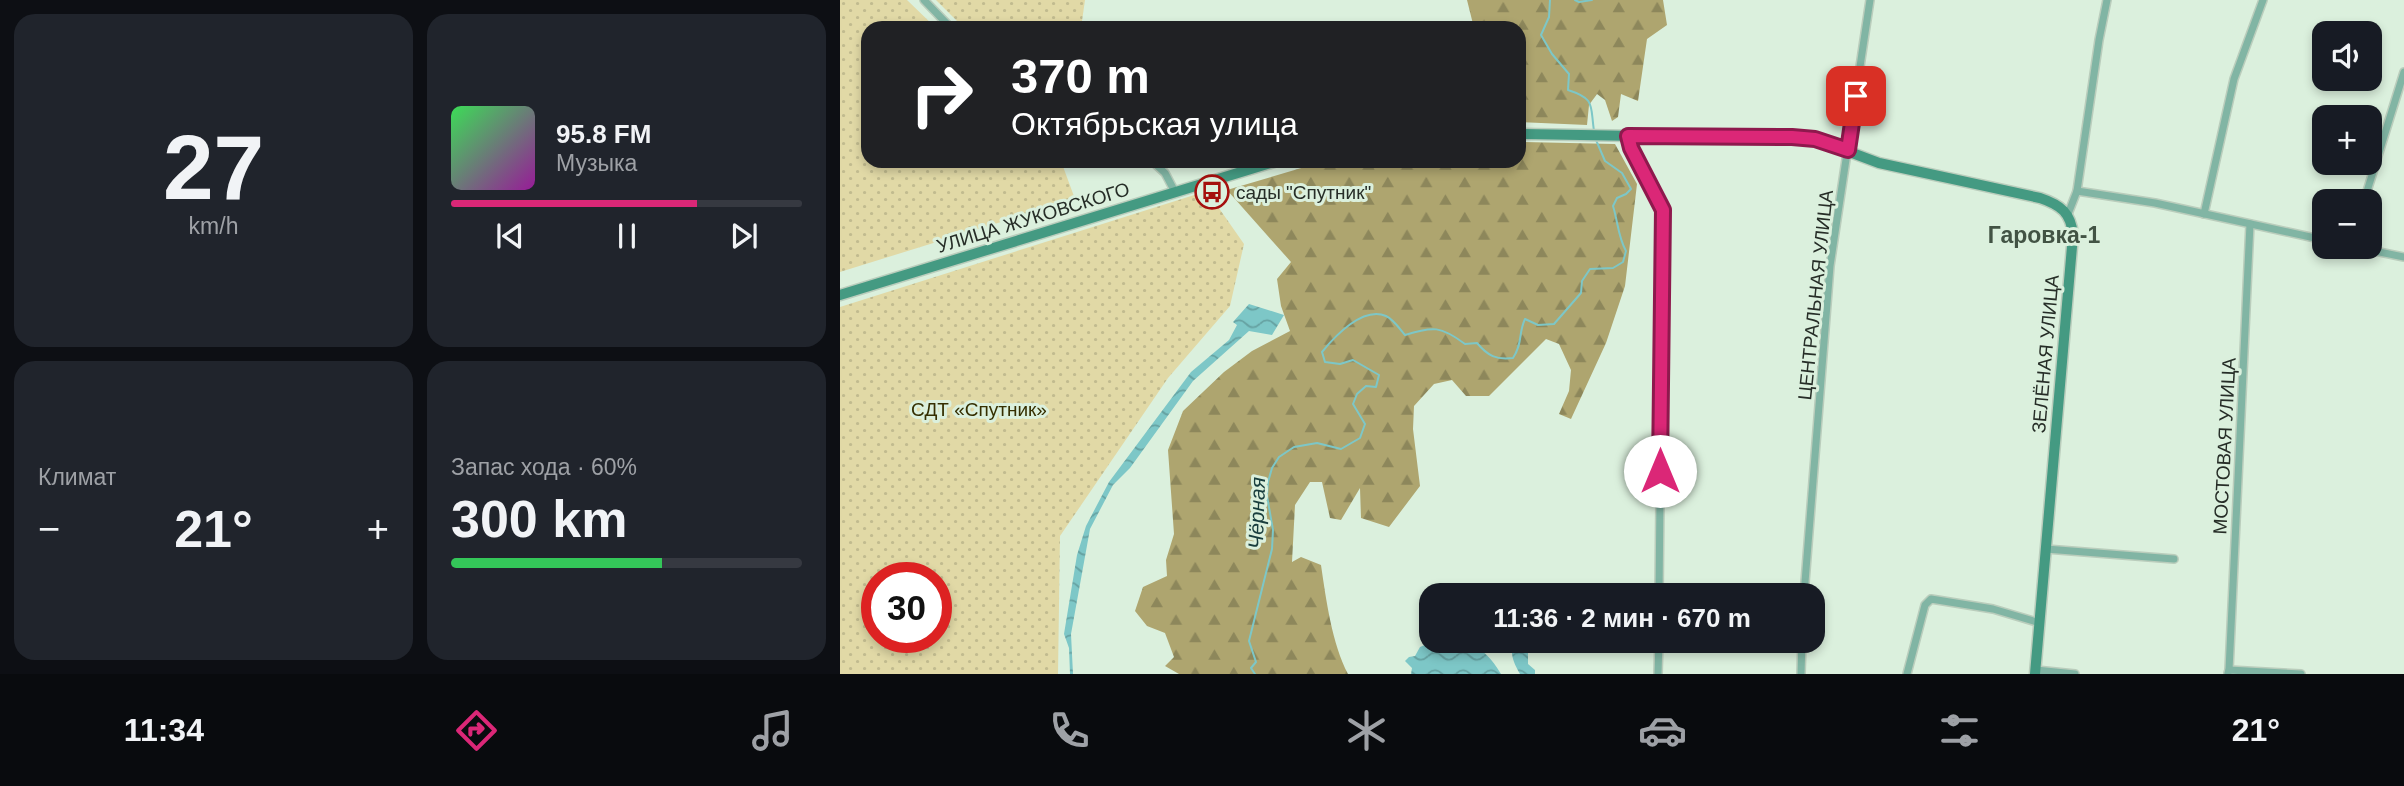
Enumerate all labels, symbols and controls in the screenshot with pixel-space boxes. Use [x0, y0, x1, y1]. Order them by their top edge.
map controls [2312, 21, 2382, 259]
button: sound [2312, 21, 2382, 91]
icon: right [896, 49, 987, 140]
text: 370 m [1011, 49, 1150, 103]
pin [1826, 66, 1886, 126]
icon: arrive [1837, 77, 1875, 115]
button: + [2312, 105, 2382, 175]
text: Октябрьская улица [1011, 106, 1298, 142]
text: 27 [163, 117, 264, 218]
text: 95.8 FM [556, 119, 651, 149]
text: Музыка [556, 150, 637, 176]
bus stop icon: сады "Спутник" [1193, 173, 1231, 211]
street label: УЛИЦА ЖУКОВСКОГО [934, 178, 1132, 257]
place label: сады "Спутник" [1236, 182, 1371, 203]
street label: ЦЕНТРАЛЬНАЯ УЛИЦА [1794, 189, 1837, 401]
button: − [2312, 189, 2382, 259]
text: km/h [189, 213, 238, 239]
icon: previous [491, 217, 529, 255]
icon: pause [608, 217, 646, 255]
icon: next [725, 217, 763, 255]
district label: Гаровка-1 [1988, 222, 2100, 248]
street label: ЗЕЛЁНАЯ УЛИЦА [2028, 274, 2063, 434]
street label: МОСТОВАЯ УЛИЦА [2209, 357, 2240, 535]
park label: СДТ «Спутник» [911, 399, 1047, 420]
position arrow [1623, 434, 1697, 508]
text: Запас хода · 60% [451, 454, 637, 480]
text: Климат [38, 464, 116, 490]
water label: Чёрная [1244, 477, 1269, 549]
text: 300 km [451, 490, 627, 548]
text: 21° [174, 500, 253, 558]
text: − [38, 508, 60, 550]
text: + [367, 508, 389, 550]
speed limit sign: 30 [861, 562, 952, 653]
text: 11:36 · 2 мин · 670 m [1493, 603, 1751, 633]
icon: directions [452, 706, 501, 755]
icon: music [748, 706, 797, 755]
icon: phone [1045, 706, 1094, 755]
icon: climate [1342, 706, 1391, 755]
icon: car [1638, 706, 1687, 755]
icon: filters [1935, 706, 1984, 755]
text: 11:34 [124, 712, 204, 748]
text: 21° [2232, 712, 2280, 748]

